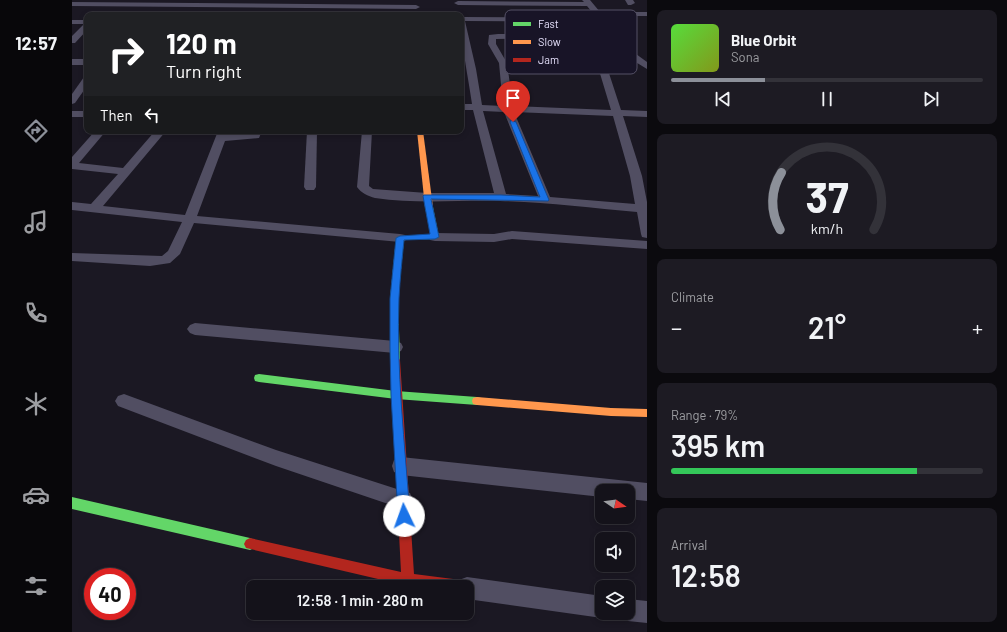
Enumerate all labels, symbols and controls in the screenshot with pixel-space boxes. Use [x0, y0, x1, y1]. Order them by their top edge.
legend [505, 10, 637, 74]
text: Fast [538, 17, 559, 30]
text: 120 m [166, 26, 237, 60]
icon: right [100, 28, 152, 80]
text: Blue Orbit [731, 31, 796, 49]
text: 12:57 [15, 32, 57, 54]
text: Slow [538, 35, 561, 48]
text: Sona [731, 49, 759, 65]
text: Jam [538, 53, 559, 66]
text: Turn right [166, 60, 242, 82]
pin [496, 81, 530, 122]
icon: arrive [502, 87, 524, 109]
icon: previous [712, 88, 734, 110]
icon: pause [816, 88, 838, 110]
icon: next [920, 88, 942, 110]
icon: left [141, 104, 163, 126]
text: Then [100, 106, 133, 124]
icon: directions [22, 117, 50, 145]
text: 37 [805, 170, 849, 220]
icon: music [22, 208, 50, 236]
text: km/h [811, 219, 843, 236]
text: Climate [671, 289, 714, 305]
icon: phone [22, 299, 50, 327]
text: 21° [808, 309, 846, 345]
text: − [671, 314, 682, 340]
text: + [972, 314, 983, 340]
icon: climate [22, 390, 50, 418]
text: Range · 79% [671, 407, 738, 423]
text: 395 km [671, 427, 765, 463]
icon: car [22, 481, 50, 509]
north arrow [595, 484, 635, 524]
map controls [595, 484, 635, 620]
position arrow [383, 495, 425, 537]
button: sound [595, 532, 635, 572]
text: Arrival [671, 537, 707, 553]
text: 12:58 [671, 557, 741, 593]
speed limit sign: 40 [84, 568, 136, 620]
icon: filters [22, 572, 50, 600]
button: layers [595, 580, 635, 620]
text: 12:58 · 1 min · 280 m [297, 591, 423, 609]

